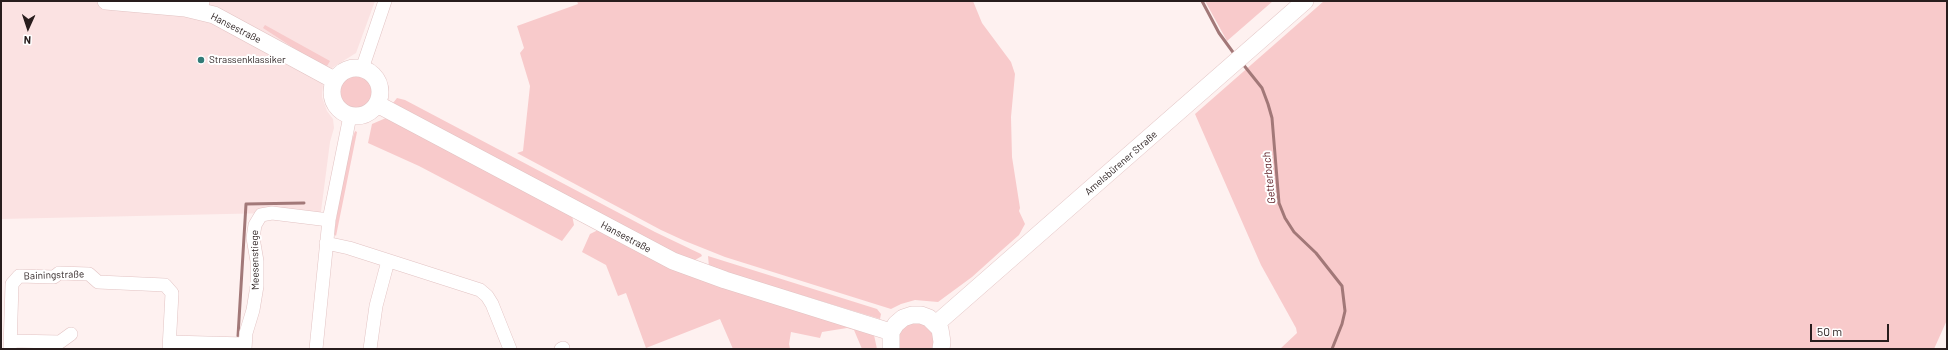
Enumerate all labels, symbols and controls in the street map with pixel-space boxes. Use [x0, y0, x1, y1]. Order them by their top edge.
north arrow [8, 8, 48, 48]
street label: Hansestraße [209, 10, 263, 46]
text: N [23, 34, 31, 47]
place label: Strassenklassiker [209, 54, 286, 66]
marker: Strassenklassiker [196, 55, 206, 65]
street label: Amelsbürener Straße [1082, 128, 1160, 198]
water label: Getterbach [1260, 151, 1278, 205]
street label: Hansestraße [599, 219, 653, 255]
street label: Meesenstiege [248, 230, 262, 290]
street label: Bainingstraße [24, 268, 84, 282]
scale bar [1812, 316, 1891, 342]
text: 50 m [1817, 324, 1842, 338]

